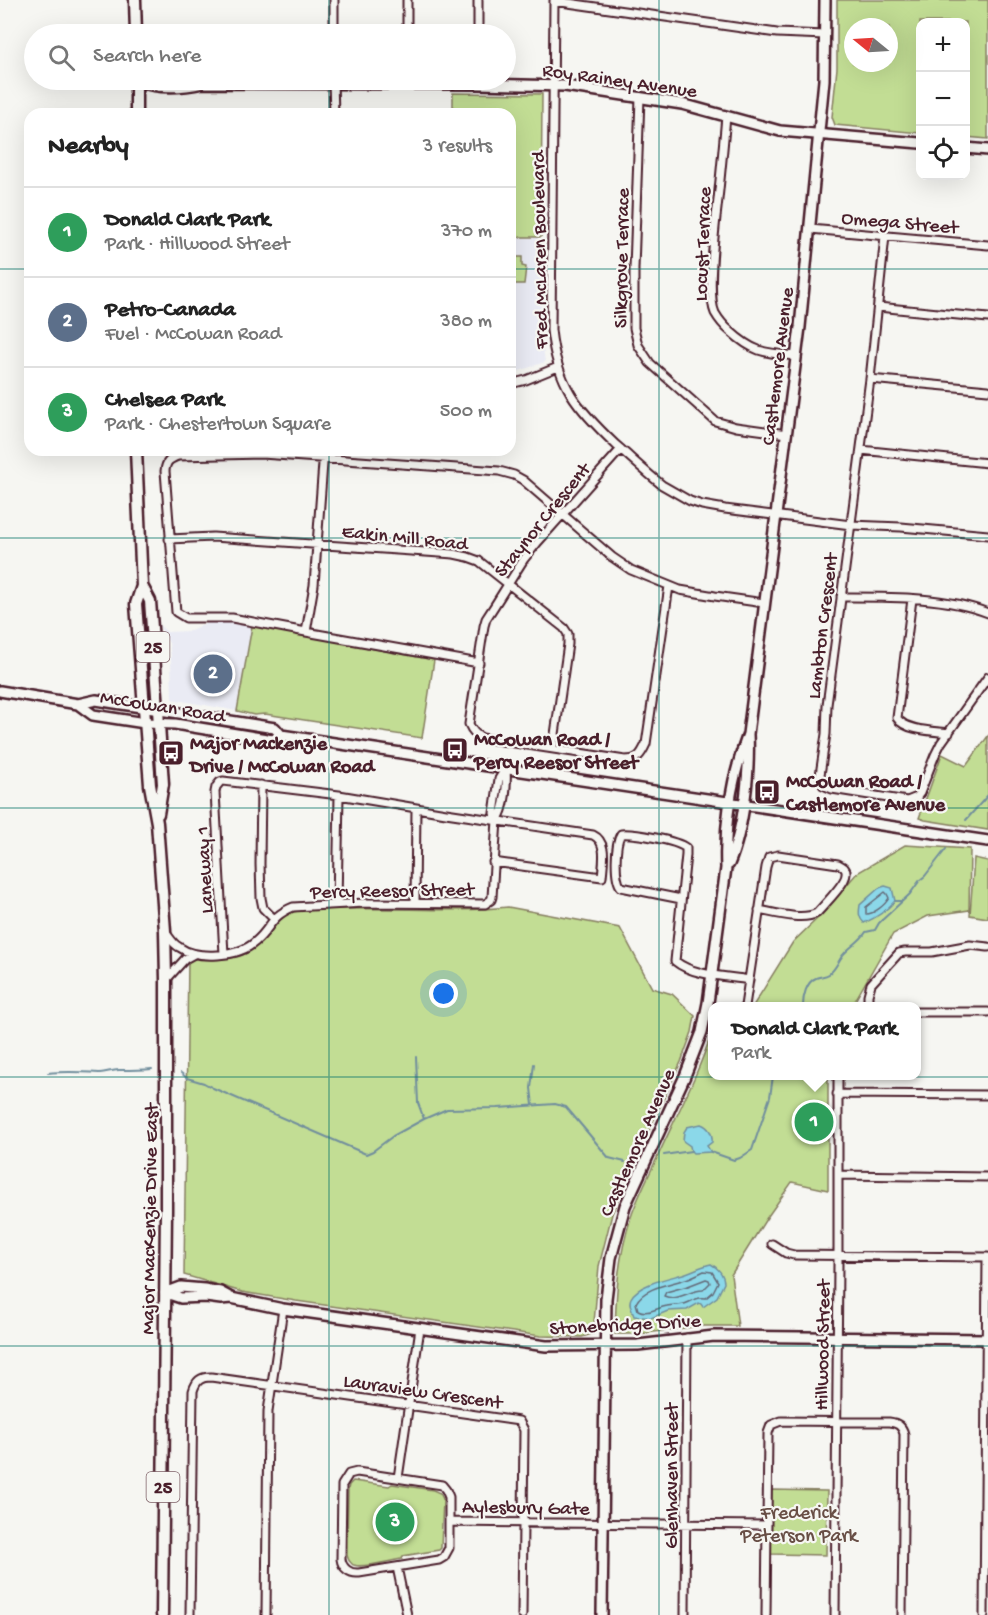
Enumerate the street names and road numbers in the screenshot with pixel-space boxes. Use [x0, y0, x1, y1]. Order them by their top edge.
street label: Roy Rainey Avenue [541, 60, 699, 105]
street label: Fred McLaren Boulevard [528, 148, 555, 350]
street label: Locust Terrace [691, 186, 718, 302]
street label: Silkgrove Terrace [611, 187, 636, 328]
street label: Omega Street [840, 208, 961, 241]
street label: Castlemore Avenue [758, 285, 801, 447]
street label: Staynor Crescent [491, 458, 598, 583]
street label: Eakin Mill Road [341, 521, 471, 558]
street label: Lambton Crescent [804, 551, 845, 700]
road number: 25 [136, 632, 170, 662]
street label: McCowan Road [98, 687, 229, 730]
street label: Laneway 1 [193, 826, 220, 914]
street label: Percy Reesor Street [309, 880, 476, 905]
street label: Castlemore Avenue [596, 1065, 682, 1221]
street label: Major MacKenzie Drive East [138, 1101, 165, 1335]
street label: Hillwood Street [812, 1278, 837, 1411]
street label: Stonebridge Drive [549, 1311, 702, 1342]
street label: Lauraview Crescent [342, 1371, 505, 1416]
street label: Glenhaven Street [662, 1401, 685, 1549]
road number: 25 [146, 1472, 180, 1502]
street label: Aylesbury Gate [462, 1497, 591, 1522]

